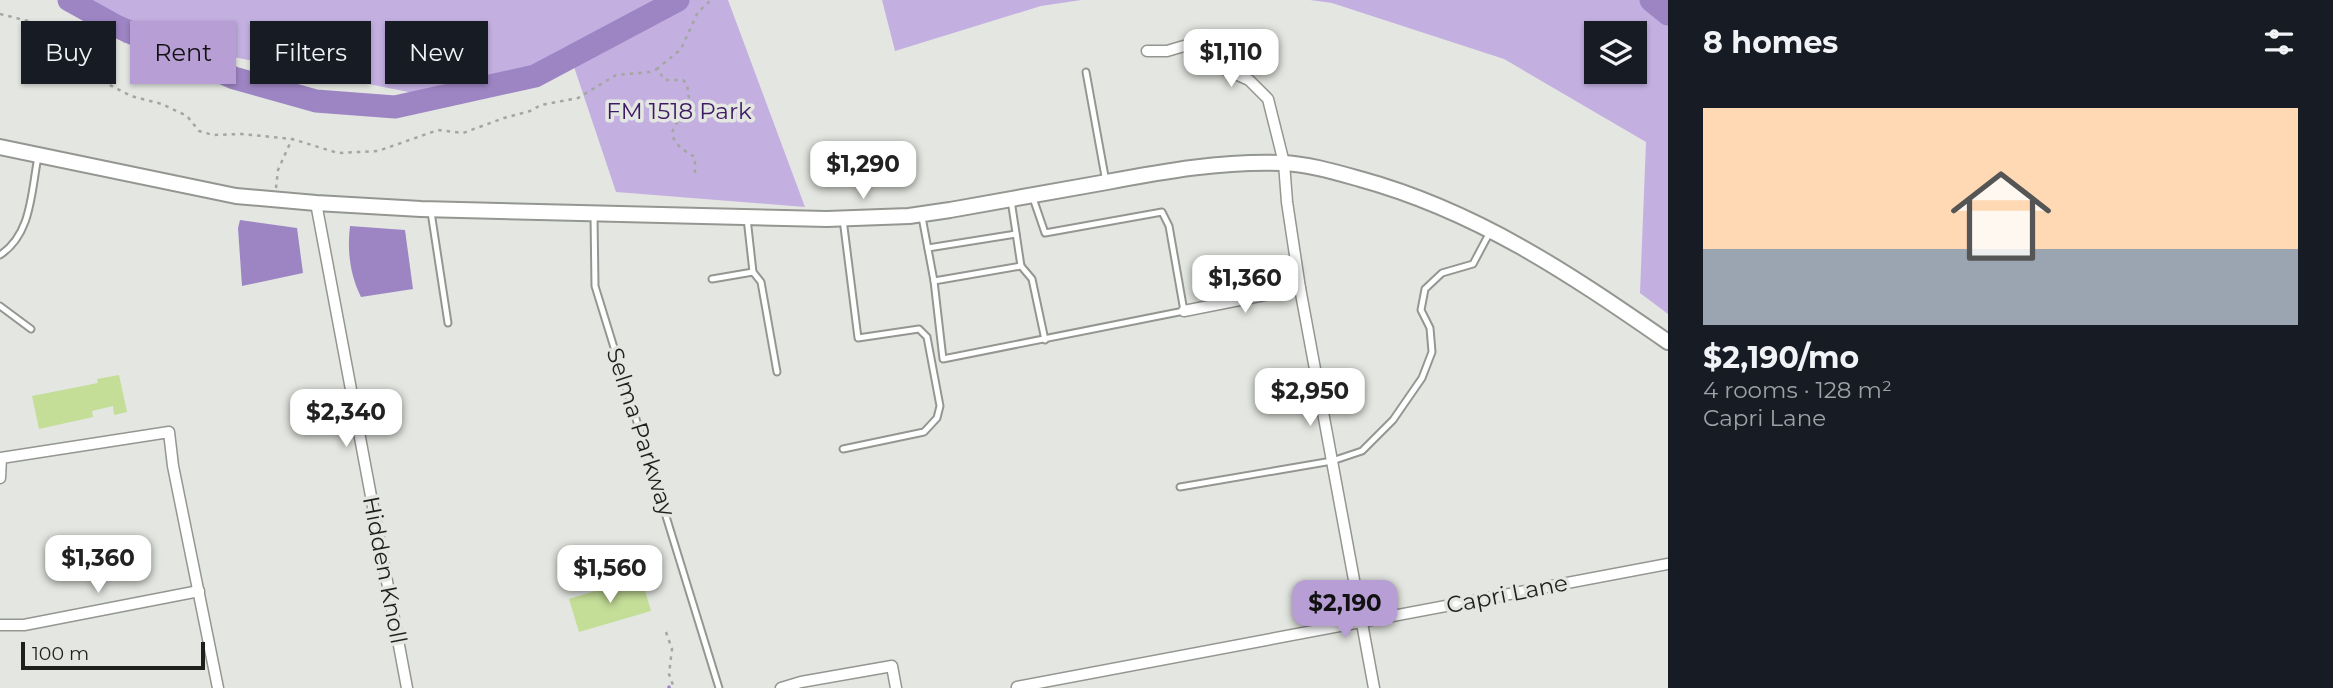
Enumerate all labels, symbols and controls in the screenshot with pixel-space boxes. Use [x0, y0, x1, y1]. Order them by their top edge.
chip: Buy [21, 21, 116, 84]
chip: Rent [130, 21, 236, 84]
chip: Filters [250, 21, 371, 84]
chip: New [385, 21, 488, 84]
map controls [1584, 21, 1647, 84]
button: layers [1584, 21, 1647, 84]
icon: filters [2260, 23, 2298, 61]
text: 8 homes [1703, 24, 1838, 61]
pin: $1,110 [1174, 29, 1288, 89]
text: $1,110 [1200, 38, 1262, 66]
park label: FM 1518 Park [606, 97, 752, 125]
pin: $1,290 [806, 142, 920, 201]
text: $1,290 [826, 150, 900, 178]
icon: home [1938, 153, 2064, 279]
pin: $1,360 [1188, 256, 1302, 315]
text: $1,360 [1208, 264, 1282, 292]
text: $2,190/mo [1703, 339, 1859, 376]
street label: Selma Parkway [601, 344, 682, 520]
pin: $2,950 [1253, 368, 1367, 428]
text: 4 rooms · 128 m² [1703, 376, 1892, 404]
text: $2,950 [1271, 377, 1349, 405]
pin: $2,340 [289, 390, 403, 449]
text: $2,340 [306, 398, 386, 426]
text: Capri Lane [1703, 404, 1826, 432]
street label: Hidden Knoll [357, 494, 413, 646]
pin: $1,360 [41, 536, 155, 595]
text: $1,360 [61, 544, 135, 572]
pin: $1,560 [553, 546, 667, 605]
text: $1,560 [573, 554, 647, 582]
street label: Capri Lane [1444, 569, 1570, 619]
pin: $2,190 [1288, 580, 1402, 640]
text: $2,190 [1308, 589, 1382, 617]
scale bar [21, 639, 205, 671]
text: 100 m [32, 642, 89, 665]

